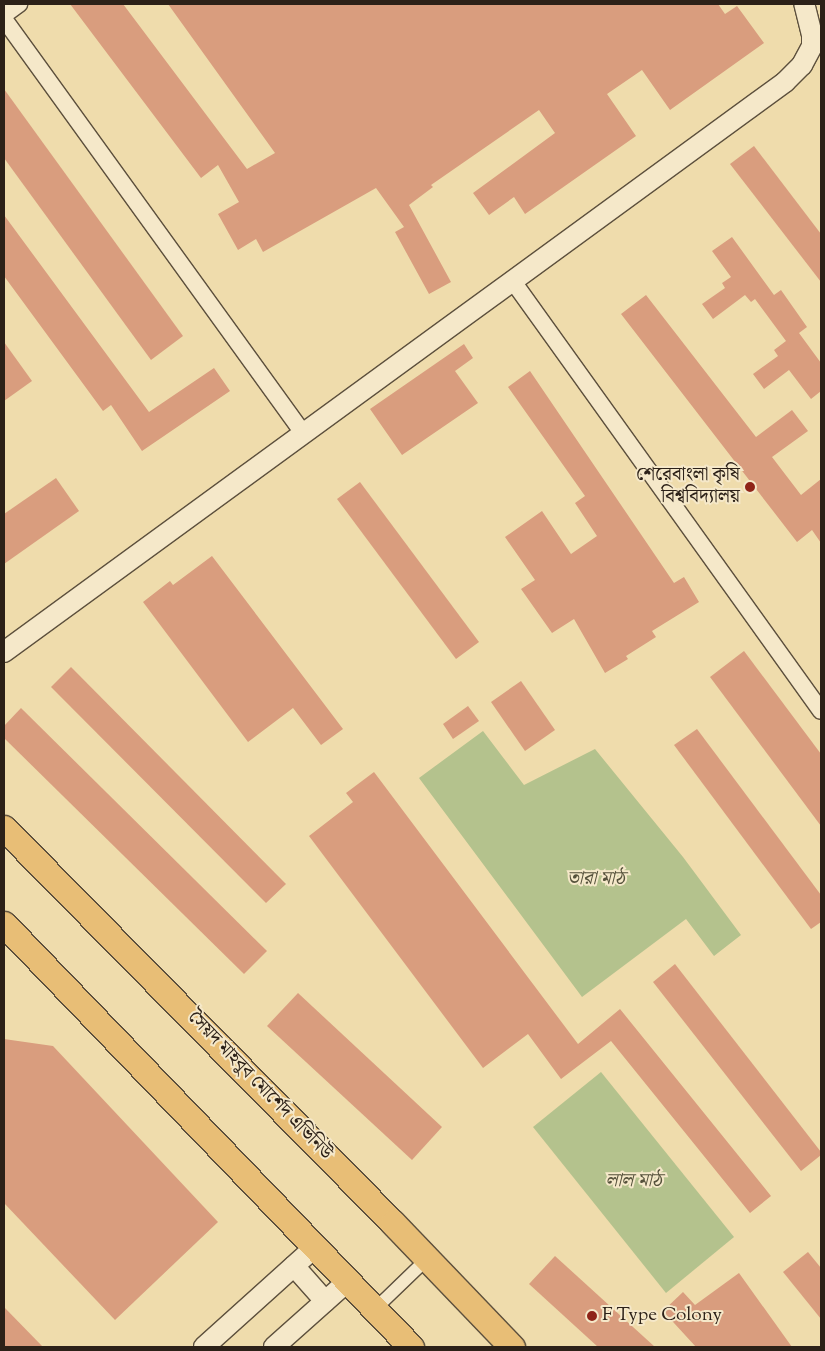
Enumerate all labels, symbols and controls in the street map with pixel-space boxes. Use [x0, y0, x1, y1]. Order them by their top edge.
place label: শেরেবাংলা কৃষি বিশ্ববিদ্যালয় [636, 465, 740, 509]
marker: শেরেবাংলা কৃষি বিশ্ববিদ্যালয় [744, 481, 756, 493]
park label: তারা মাঠ [567, 869, 625, 891]
street label: সৈয়দ মাহবুব মোর্শেদ এভিনিউ [182, 1007, 336, 1165]
park label: লাল মাঠ [606, 1171, 662, 1193]
place label: F Type Colony [602, 1305, 722, 1327]
marker: F Type Colony [586, 1310, 598, 1322]

